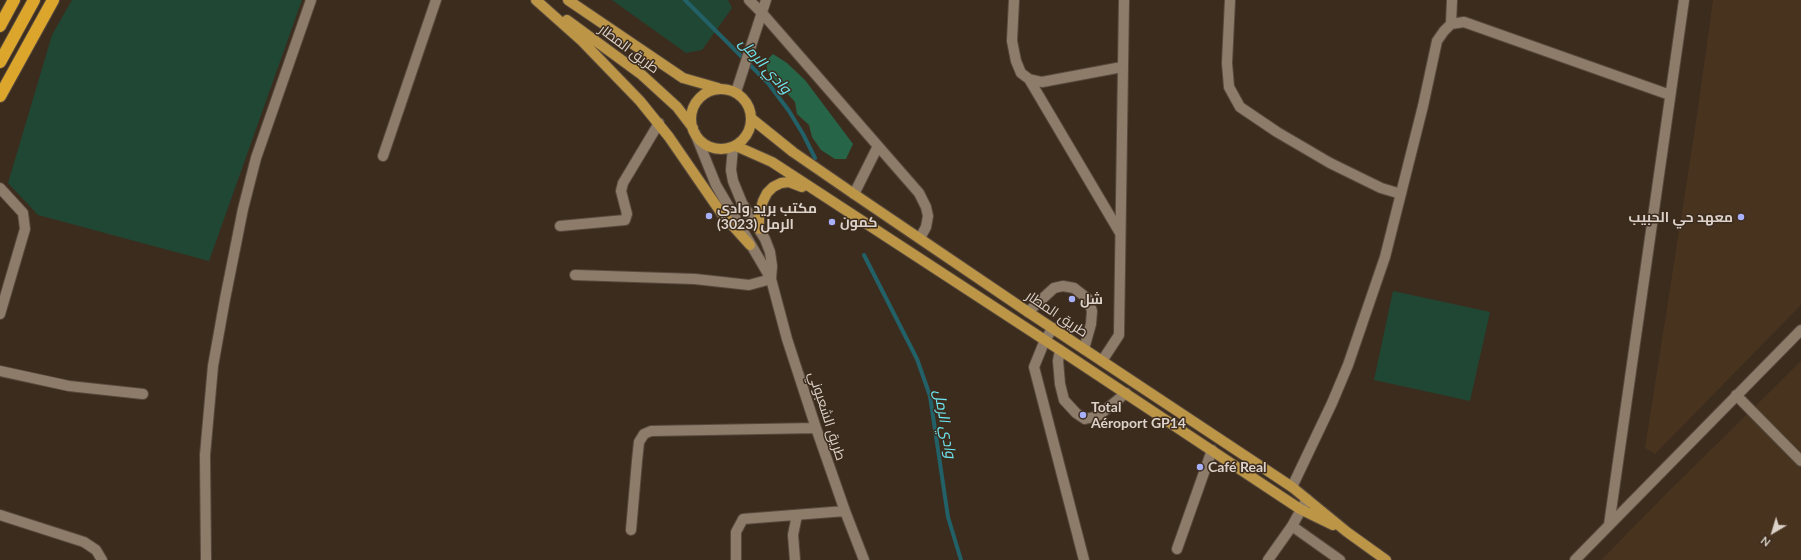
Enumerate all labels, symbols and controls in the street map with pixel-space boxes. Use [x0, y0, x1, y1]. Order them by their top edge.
street label: طريق المطار [596, 21, 662, 77]
water label: وادي الرمل [735, 34, 795, 98]
place label: مكتب بريد وادي الرمل (3023) [717, 200, 817, 232]
place label: معهد حي الحبيب [1629, 209, 1733, 225]
marker: مكتب بريد وادي الرمل (3023) [704, 211, 714, 221]
marker: معهد حي الحبيب [1736, 212, 1746, 222]
place label: كمون [840, 214, 877, 230]
marker: كمون [827, 217, 837, 227]
street label: طريق المطار [1023, 287, 1091, 341]
place label: شل [1080, 291, 1103, 307]
marker: شل [1067, 294, 1077, 304]
street label: طريق الشعبوني [805, 369, 849, 463]
water label: وادي الرمل [930, 388, 960, 460]
place label: Total Aéroport GP14 [1091, 399, 1186, 432]
marker: Total Aéroport GP14 [1078, 410, 1088, 420]
place label: Café Real [1208, 459, 1267, 475]
marker: Café Real [1195, 462, 1205, 472]
north arrow [1753, 512, 1793, 552]
text: N [1758, 534, 1773, 550]

